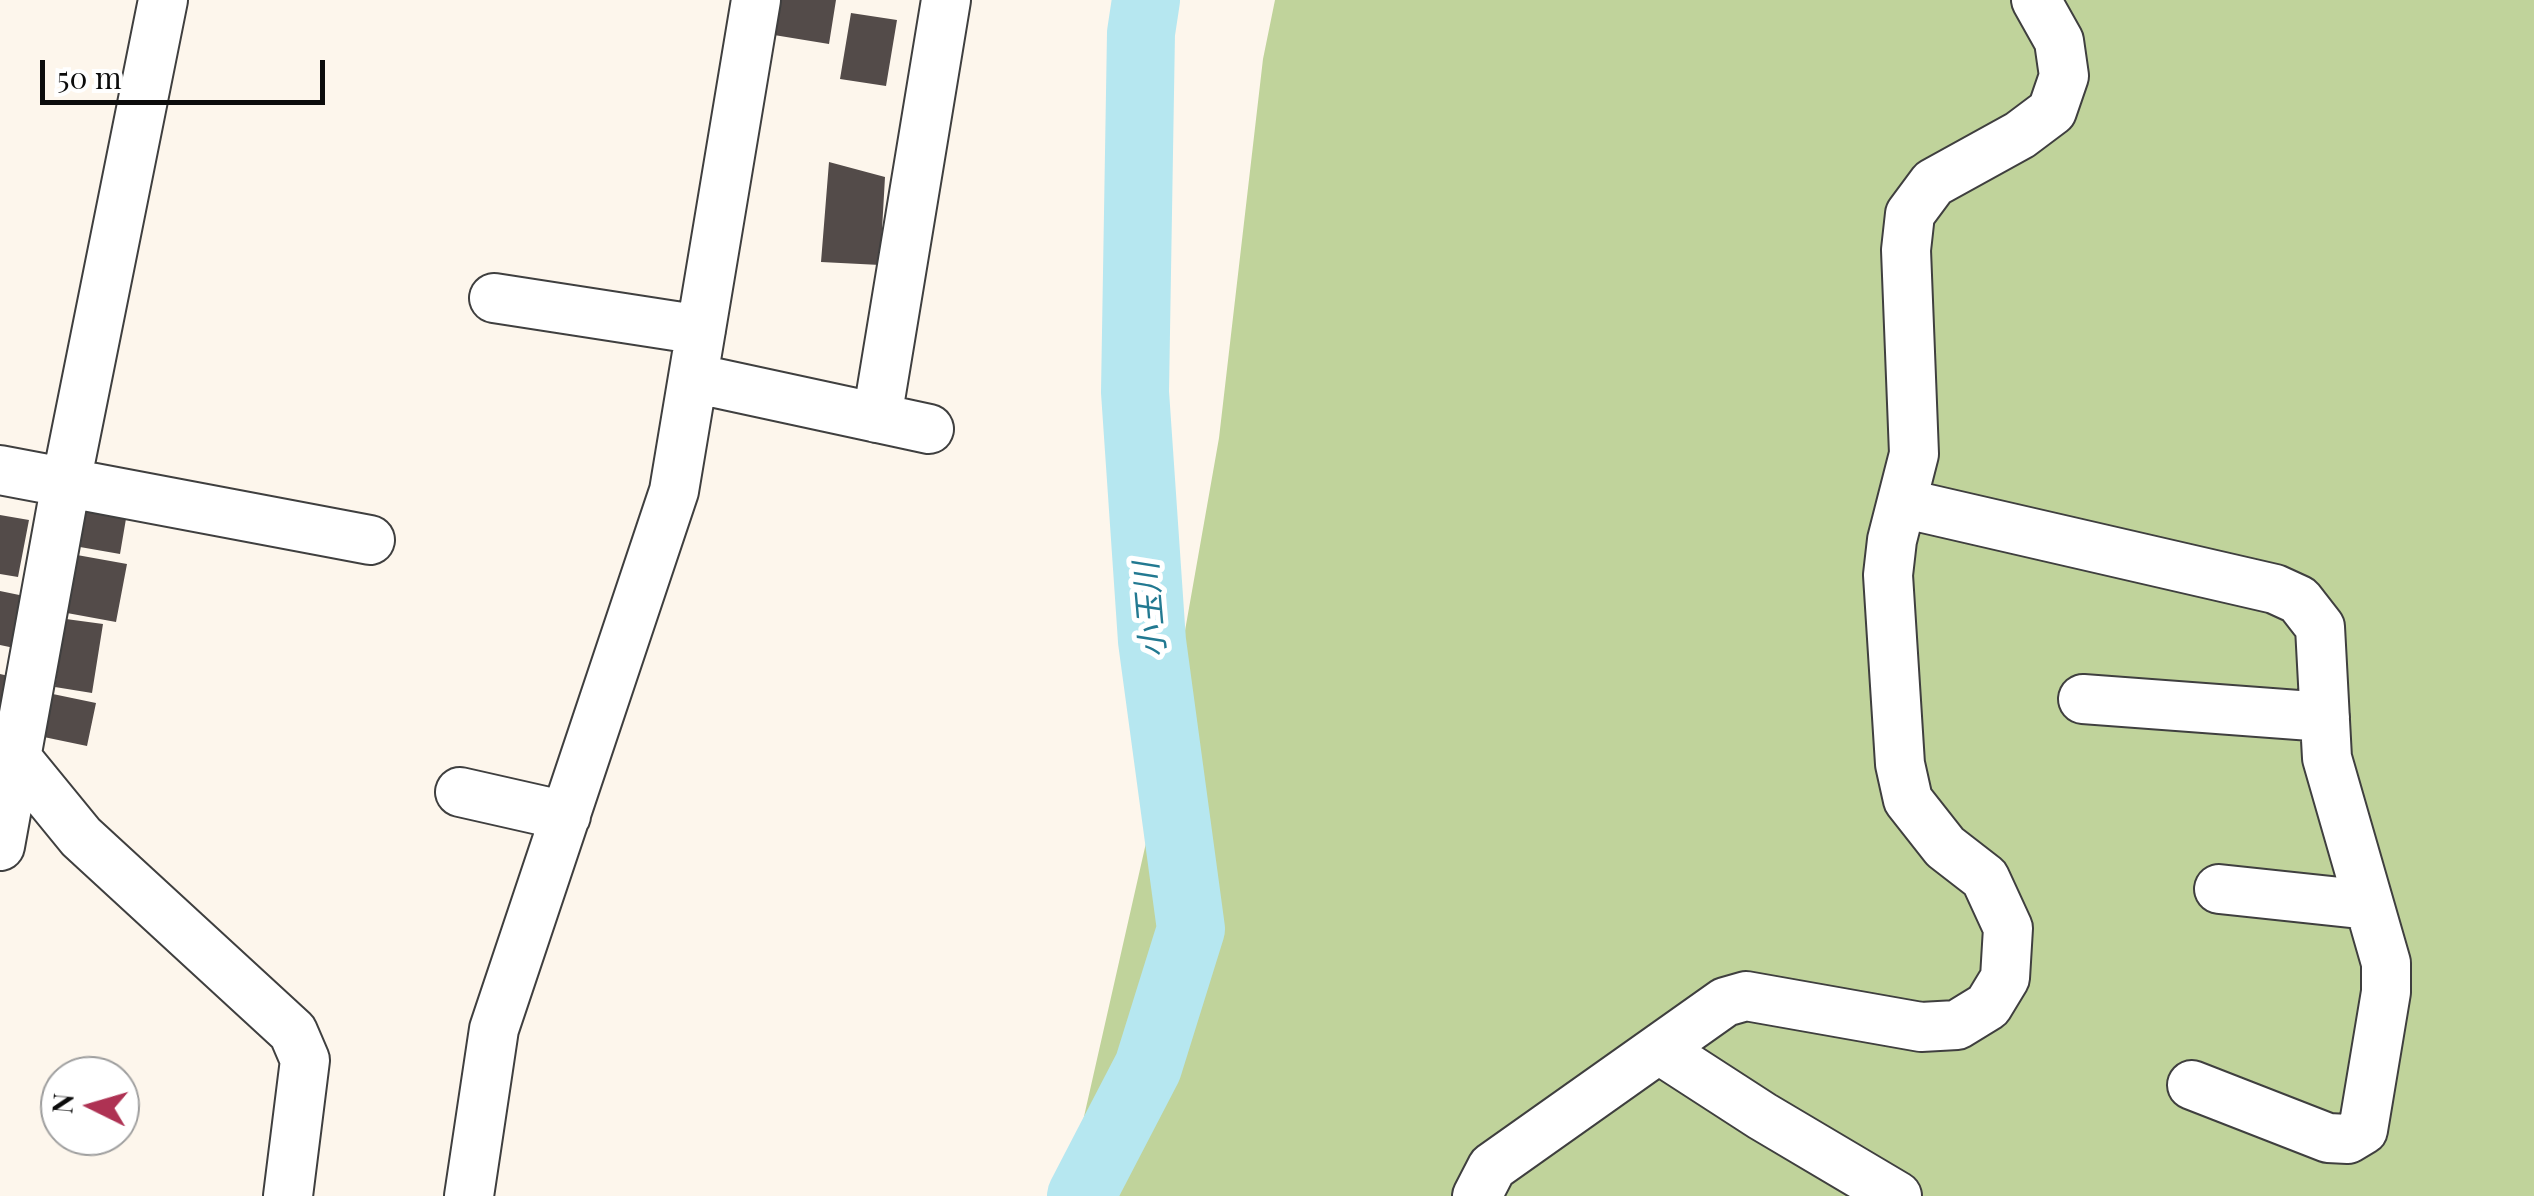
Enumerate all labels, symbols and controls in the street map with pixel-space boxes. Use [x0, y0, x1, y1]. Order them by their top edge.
scale bar [45, 40, 330, 102]
text: 50 m [57, 57, 122, 97]
water label: 小玉川 [1128, 561, 1174, 659]
north arrow [40, 1056, 140, 1156]
text: N [42, 1092, 81, 1115]

